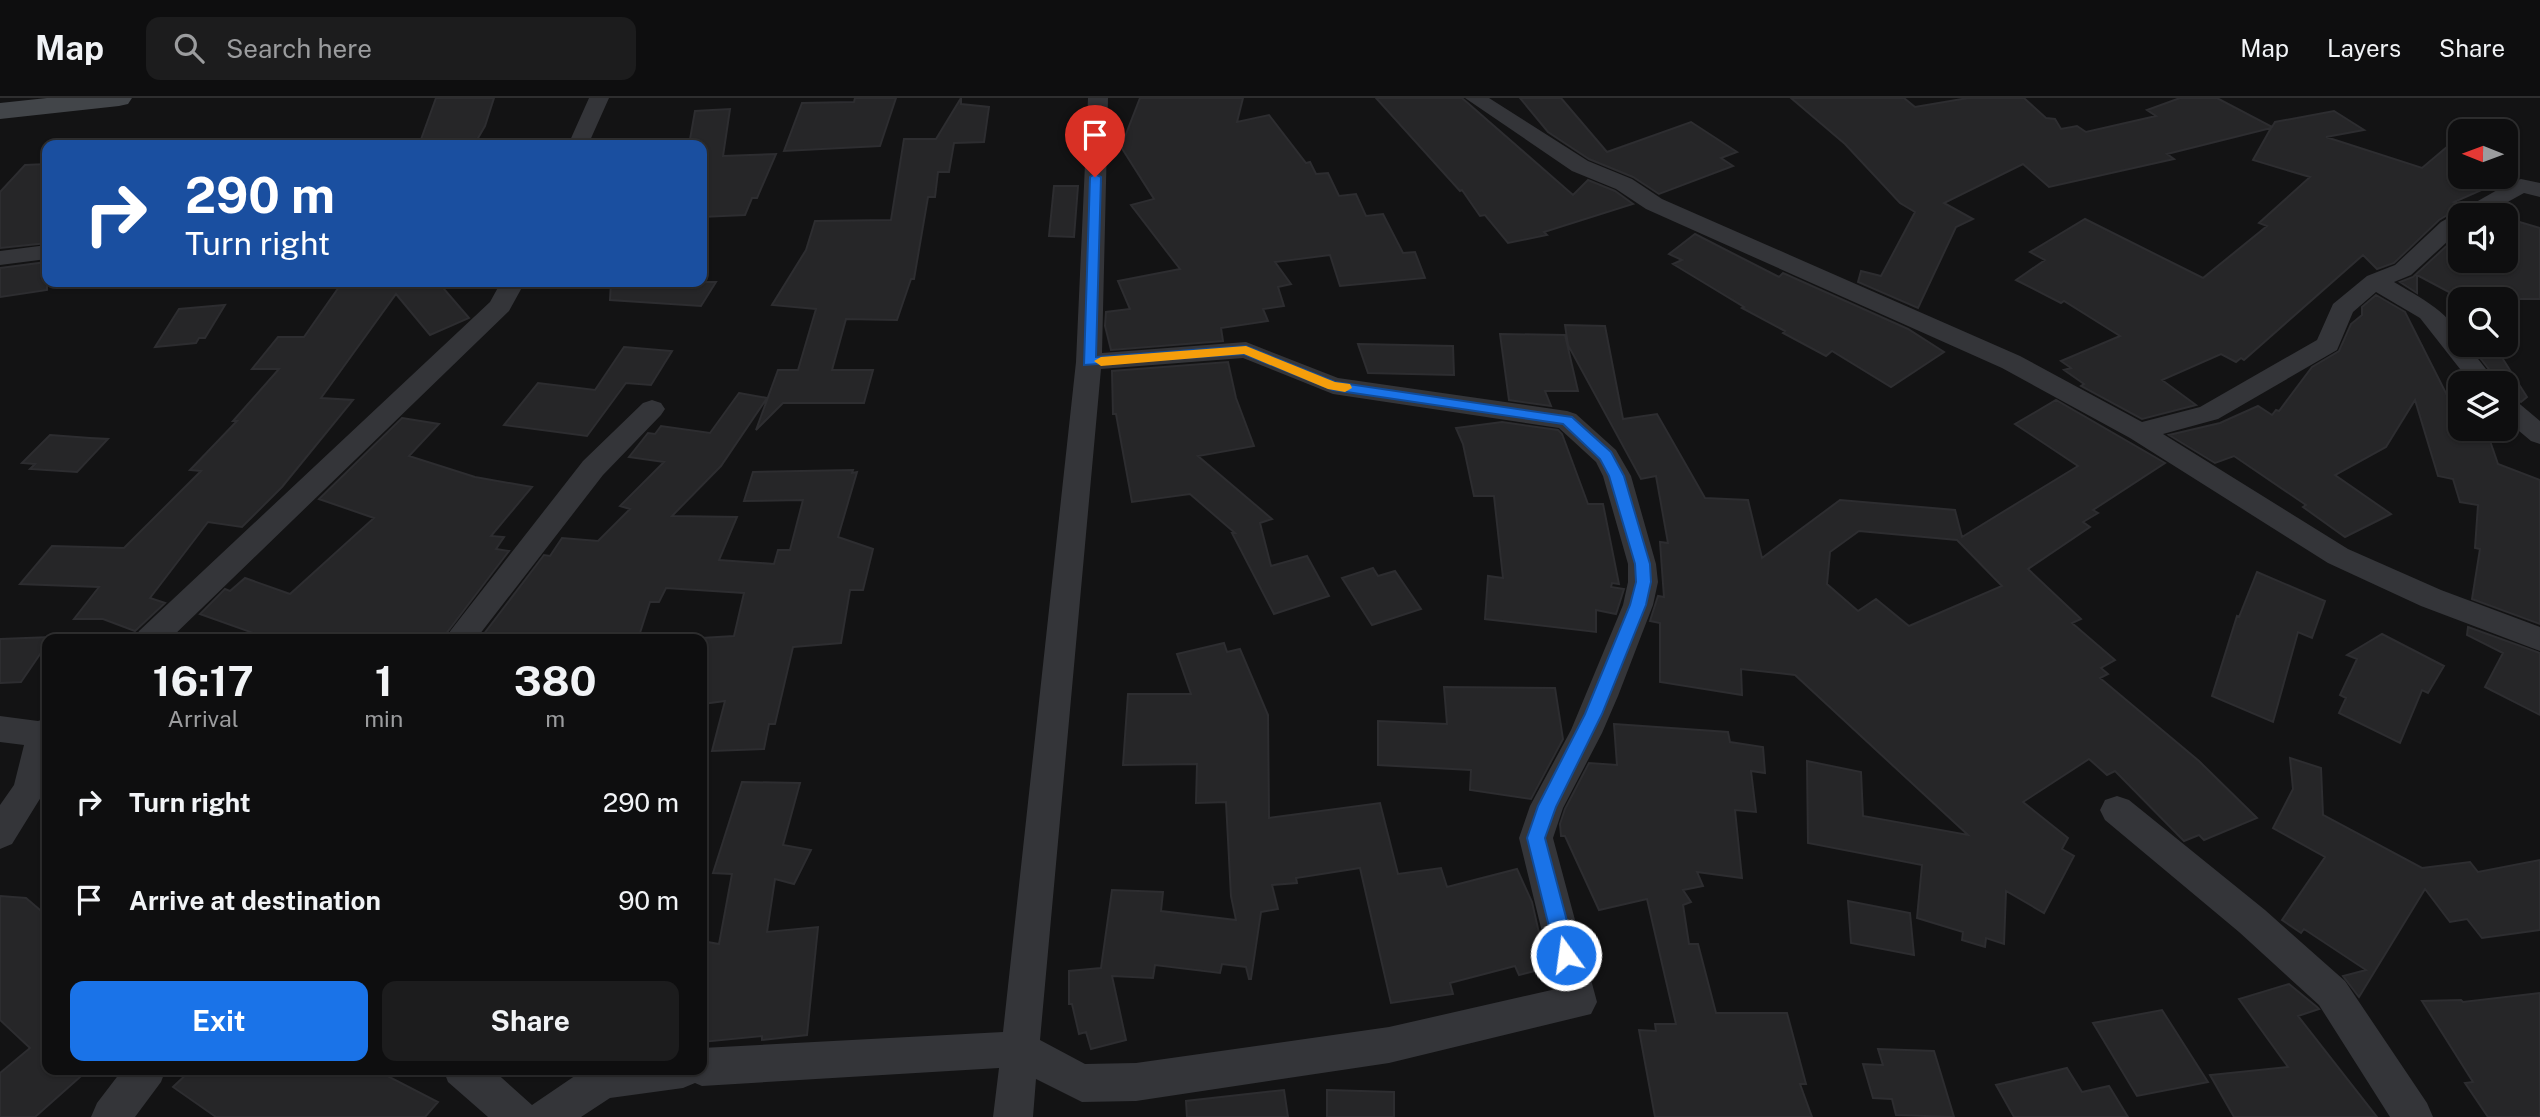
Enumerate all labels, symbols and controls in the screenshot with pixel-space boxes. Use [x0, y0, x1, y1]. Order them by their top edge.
search box [146, 17, 636, 80]
text: Map [35, 29, 104, 67]
icon: search [170, 29, 208, 67]
text: Search here [226, 33, 372, 64]
text: Map [2240, 34, 2289, 62]
text: Layers [2327, 34, 2401, 62]
text: Share [2439, 34, 2505, 62]
pin [1065, 105, 1125, 177]
icon: arrive [1076, 116, 1114, 154]
north arrow [2448, 119, 2518, 189]
map controls [2448, 119, 2518, 441]
text: 290 m [185, 166, 335, 224]
icon: right [70, 168, 161, 259]
button: sound [2448, 203, 2518, 273]
text: Turn right [185, 225, 330, 262]
button: search [2448, 287, 2518, 357]
button: layers [2448, 371, 2518, 441]
text: 16:17 [152, 656, 254, 705]
text: 1 [375, 656, 393, 705]
text: 380 [514, 656, 597, 705]
text: Arrival [168, 705, 239, 732]
text: min [364, 705, 403, 732]
text: m [545, 705, 565, 732]
icon: right [70, 783, 108, 821]
text: Turn right [129, 787, 251, 818]
text: 290 m [603, 787, 679, 818]
icon: arrive [70, 881, 108, 919]
text: Arrive at destination [129, 885, 381, 916]
text: 90 m [618, 885, 679, 916]
position arrow [1529, 918, 1603, 992]
button: Exit [70, 981, 368, 1061]
button: Share [382, 981, 679, 1061]

